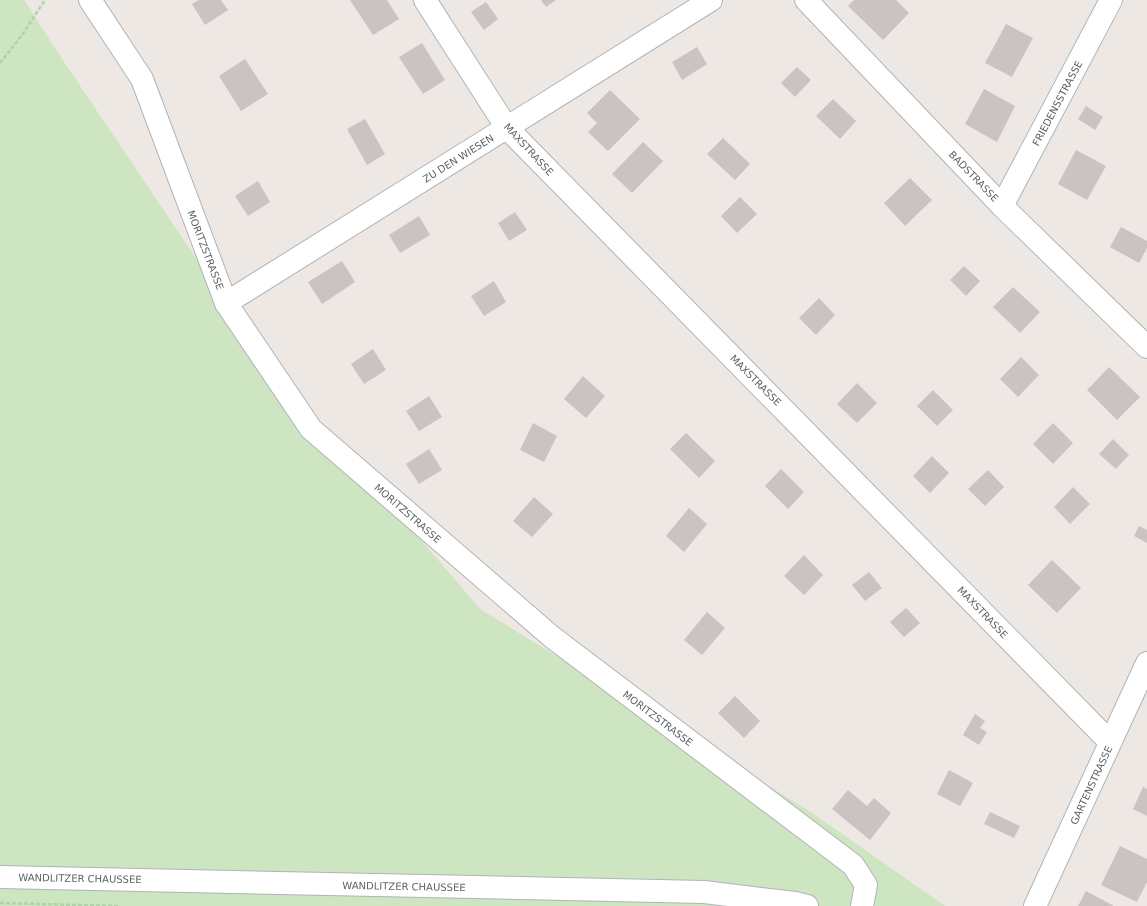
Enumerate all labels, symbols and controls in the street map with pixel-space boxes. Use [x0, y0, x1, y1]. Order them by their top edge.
street label: FRIEDENSSTRASSE [1030, 59, 1085, 148]
street label: MAXSTRASSE [502, 121, 556, 178]
street label: ZU DEN WIESEN [421, 132, 496, 185]
street label: BADSTRASSE [947, 149, 1001, 204]
street label: MORITZSTRASSE [185, 209, 226, 291]
street label: MAXSTRASSE [728, 353, 783, 408]
street label: MORITZSTRASSE [372, 482, 443, 545]
street label: MAXSTRASSE [955, 584, 1010, 640]
street label: MORITZSTRASSE [621, 689, 695, 748]
street label: GARTENSTRASSE [1068, 744, 1115, 826]
street label: WANDLITZER CHAUSSEE [18, 872, 142, 885]
street label: WANDLITZER CHAUSSEE [342, 880, 466, 893]

